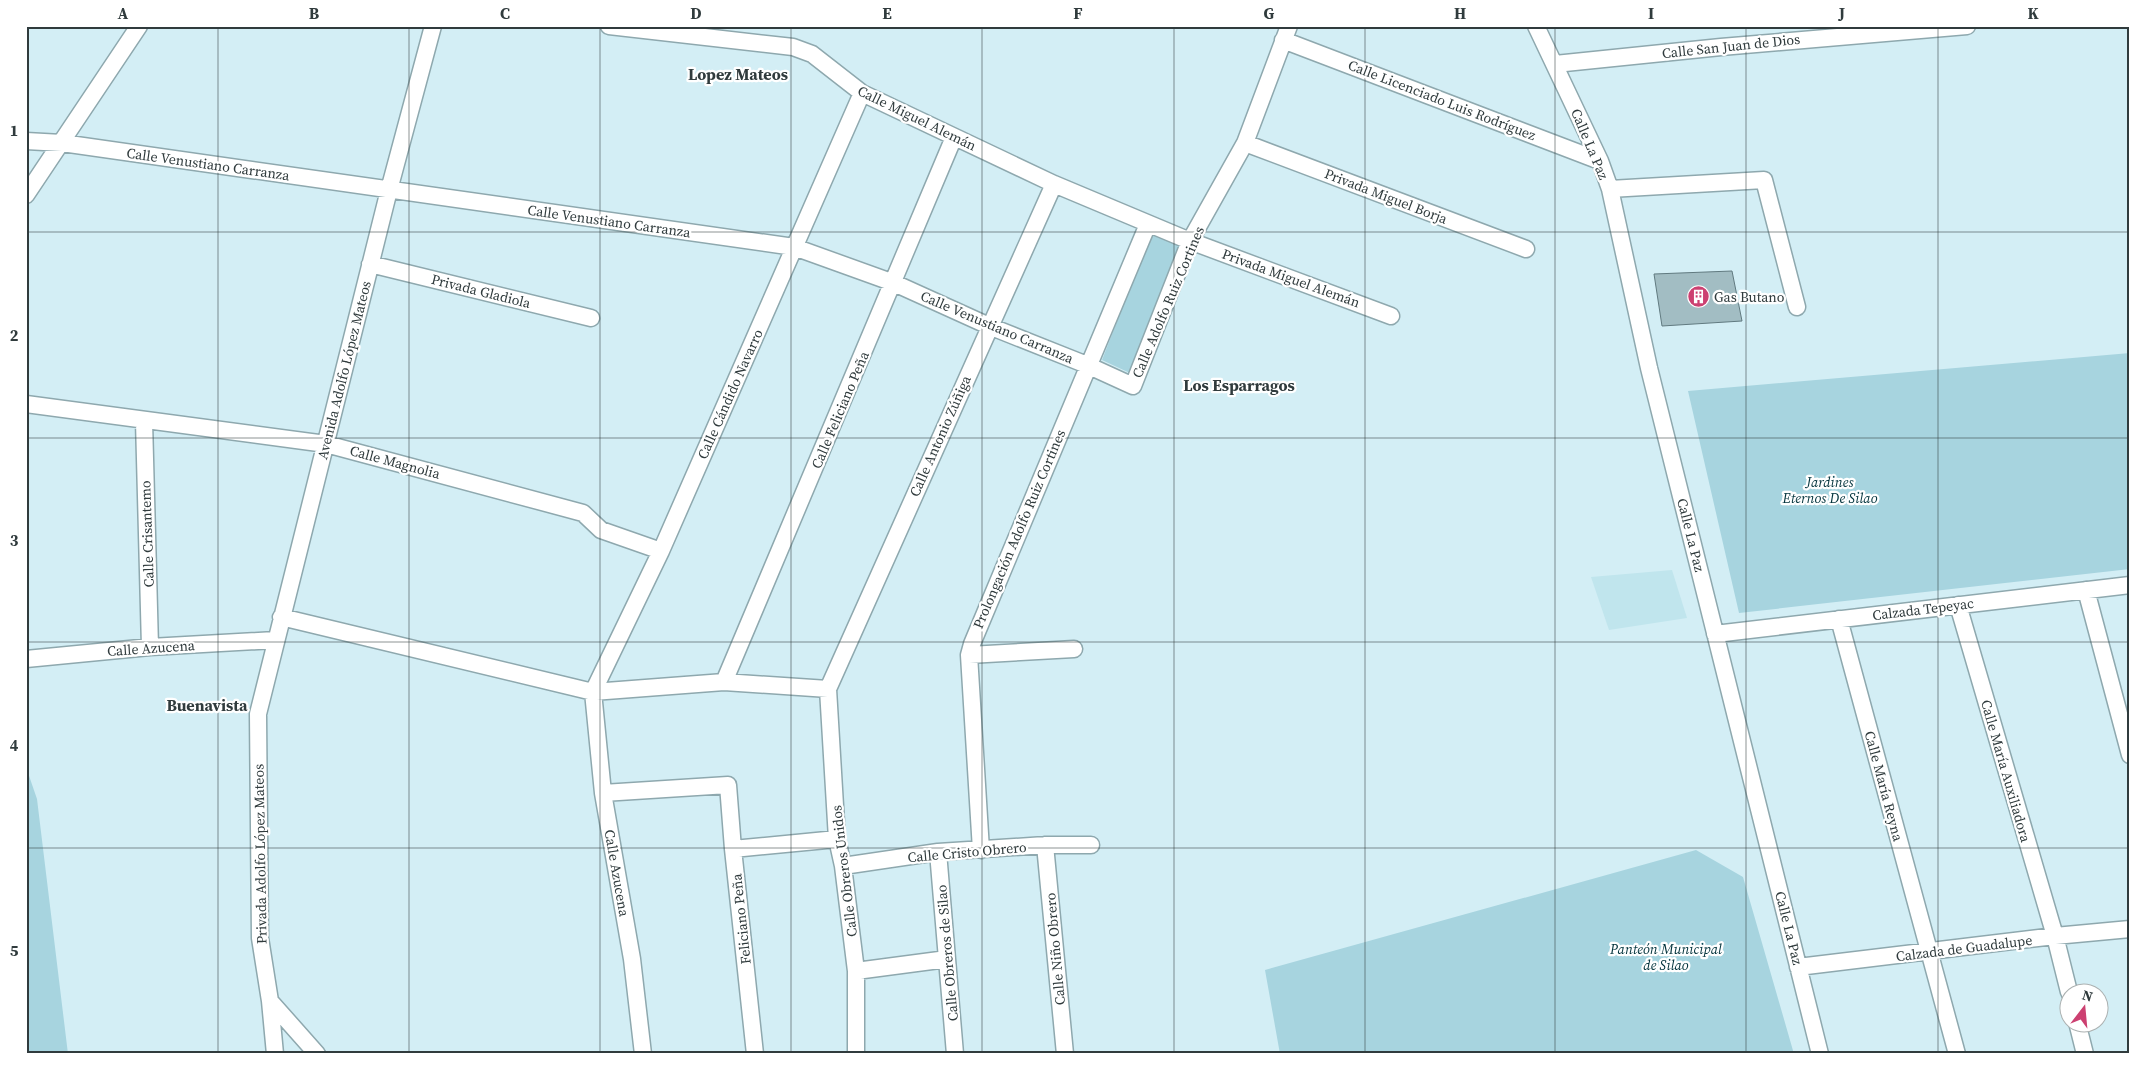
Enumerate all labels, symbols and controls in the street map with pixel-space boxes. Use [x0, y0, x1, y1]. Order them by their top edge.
text: A [118, 2, 129, 24]
text: B [309, 2, 320, 24]
text: C [500, 2, 510, 24]
text: D [690, 2, 702, 24]
text: E [882, 2, 892, 24]
text: F [1073, 2, 1083, 24]
text: G [1264, 2, 1275, 24]
text: H [1454, 2, 1466, 24]
text: I [1648, 2, 1654, 24]
text: J [1838, 2, 1845, 24]
text: K [2027, 2, 2039, 24]
street label: Calle San Juan de Dios [1661, 29, 1801, 63]
street label: Calle Licenciado Luis Rodríguez [1345, 55, 1539, 145]
district label: Lopez Mateos [688, 63, 788, 85]
street label: Calle Miguel Alemán [854, 81, 980, 156]
street label: Calle La Paz [1566, 105, 1614, 183]
text: 1 [10, 119, 18, 141]
street label: Calle Venustiano Carranza [125, 143, 292, 185]
street label: Privada Miguel Borja [1322, 163, 1451, 229]
street label: Calle Venustiano Carranza [526, 200, 693, 242]
street label: Calle Adolfo Ruiz Cortines [1127, 223, 1209, 381]
street label: Privada Miguel Alemán [1219, 244, 1363, 312]
street label: Privada Gladiola [429, 269, 534, 313]
street label: Avenida Adolfo López Mateos [312, 279, 376, 461]
building icon: Gas Butano [1686, 285, 1710, 309]
street label: Calle Venustiano Carranza [917, 286, 1077, 369]
place label: Gas Butano [1714, 287, 1785, 307]
text: 2 [10, 324, 19, 346]
street label: Calle Cándido Navarro [692, 326, 768, 462]
street label: Calle Feliciano Peña [806, 347, 874, 472]
street label: Calle Antonio Zúñiga [904, 371, 976, 500]
district label: Los Esparragos [1183, 374, 1295, 396]
street label: Prolongación Adolfo Ruiz Cortines [968, 426, 1070, 632]
street label: Calle Magnolia [348, 440, 443, 484]
park label: Jardines Eternos De Silao [1781, 472, 1878, 508]
street label: Calle Crisantemo [135, 480, 159, 588]
street label: Calle La Paz [1672, 496, 1710, 574]
text: 3 [10, 529, 19, 551]
street label: Calzada Tepeyac [1871, 593, 1975, 625]
street label: Calle Azucena [106, 635, 196, 661]
district label: Buenavista [166, 694, 248, 716]
street label: Calle María Auxiliadora [1976, 697, 2036, 845]
street label: Calle María Reyna [1860, 729, 1909, 844]
text: 4 [10, 734, 19, 756]
street label: Privada Adolfo López Mateos [248, 764, 272, 944]
street label: Calle Obreros Unidos [826, 804, 862, 938]
street label: Calle Azucena [600, 828, 635, 919]
street label: Calle Cristo Obrero [907, 837, 1028, 867]
street label: Feliciano Peña [726, 872, 756, 965]
street label: Calle Obreros de Silao [931, 884, 963, 1022]
street label: Calle La Paz [1770, 889, 1808, 967]
street label: Calle Niño Obrero [1040, 892, 1070, 1006]
street label: Calzada de Guadalupe [1895, 930, 2033, 966]
text: 5 [10, 939, 19, 961]
park label: Panteón Municipal de Silao [1609, 939, 1722, 975]
north arrow [2058, 982, 2108, 1032]
text: N [2080, 984, 2095, 1007]

